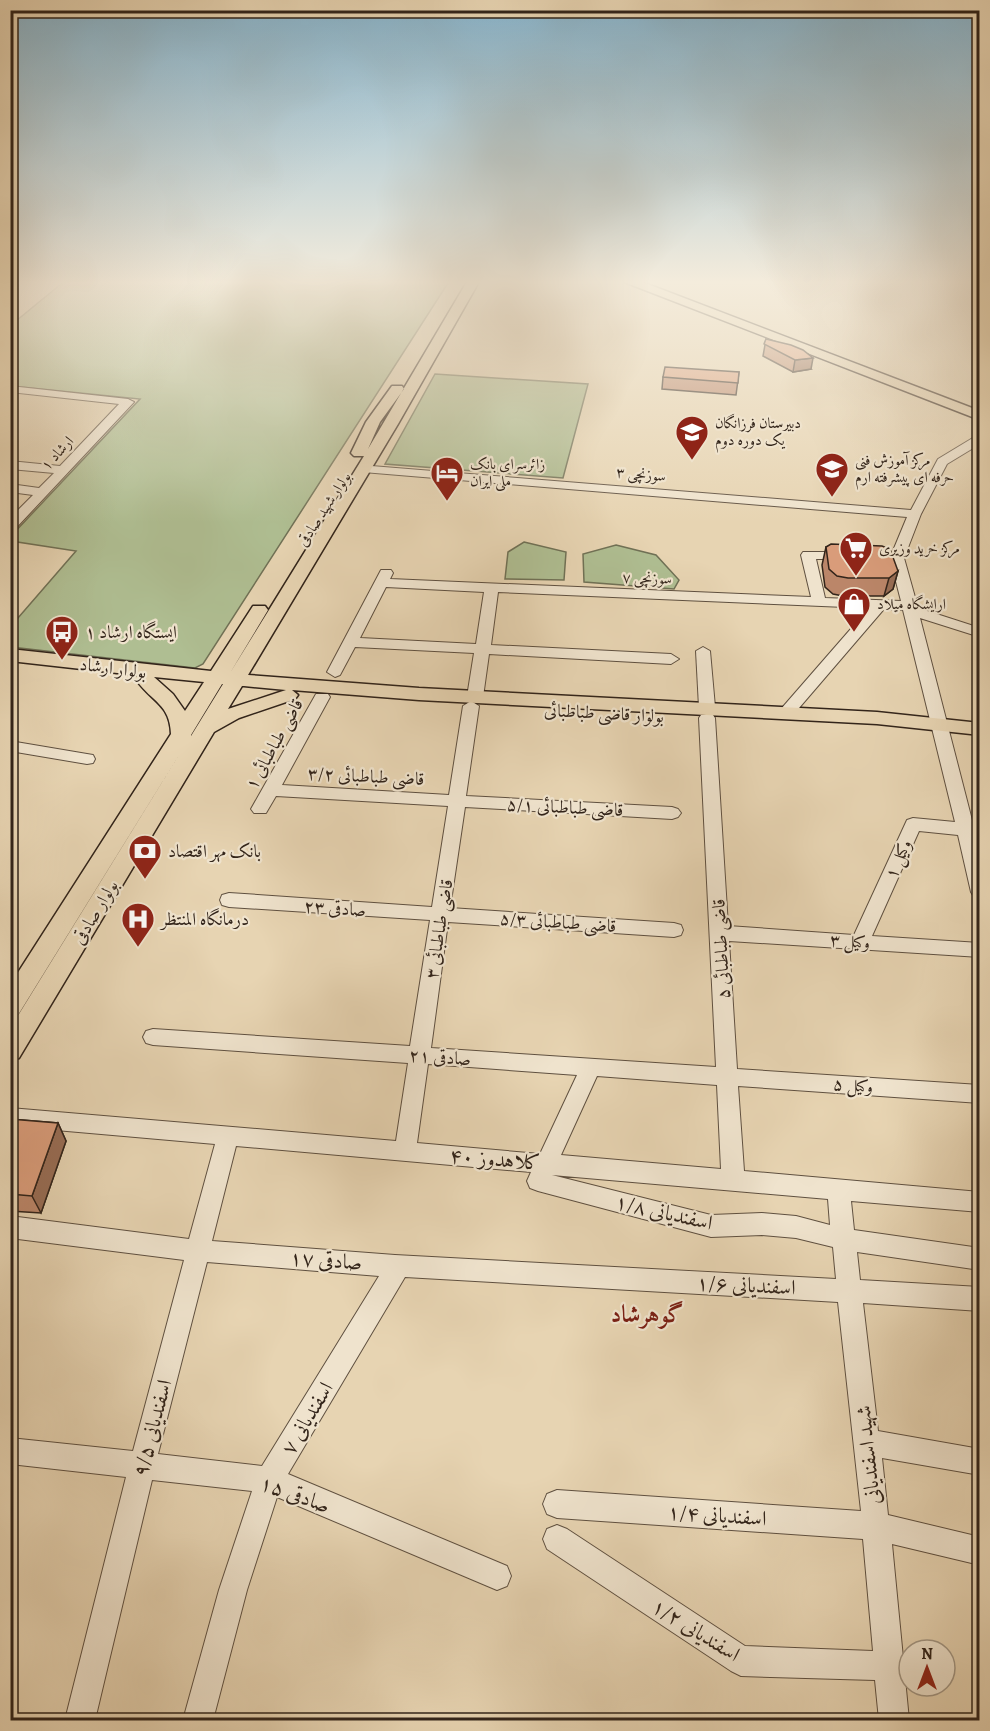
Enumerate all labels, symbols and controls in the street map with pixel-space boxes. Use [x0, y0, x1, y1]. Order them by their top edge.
place label: دبیرستان فرزانگان یک دوره دوم [715, 413, 801, 453]
school or university icon: دبیرستان فرزانگان یک دوره دوم [674, 414, 710, 461]
street label: ارشاد ۱ [36, 432, 78, 474]
place label: مرکز آموزش فنی حرفه ای پیشرفته ارم [855, 450, 954, 490]
school or university icon: مرکز آموزش فنی حرفه ای پیشرفته ارم [814, 451, 850, 498]
place label: زائرسرای بانک ملی ایران [470, 454, 545, 492]
hotel icon: زائرسرای بانک ملی ایران [429, 455, 465, 502]
street label: سوزنچی ۳ [615, 462, 667, 487]
street label: بولوار شهید صادقی [292, 468, 356, 550]
supermarket icon: مرکز خرید وزیری [838, 530, 874, 577]
place label: مرکز خرید وزیری [879, 538, 960, 559]
street label: سوزنچی ۷ [622, 567, 672, 590]
shop icon: ارايشگاه ميلاد [836, 586, 872, 633]
place label: ارايشگاه ميلاد [877, 594, 946, 614]
bus stop icon: ایستگاه ارشاد ۱ [44, 614, 80, 661]
place label: ایستگاه ارشاد ۱ [85, 620, 177, 644]
street label: بولوار ارشاد [78, 652, 148, 684]
street label: قاضی طباطبائی ۱ [239, 694, 310, 794]
street label: بولوار قاضی طباطبائی [543, 698, 665, 729]
street label: قاضی طباطبائی ۳/۲ [307, 761, 425, 792]
street label: قاضی طباطبائی ۵/۱ [506, 792, 624, 823]
bank icon: بانک مهر اقتصاد [127, 833, 163, 880]
street label: وکيل ۱ [879, 836, 918, 883]
place label: بانک مهر اقتصاد [168, 839, 261, 863]
street label: بولوار صادقی [66, 875, 124, 949]
street label: قاضی طباطبائی ۳ [419, 877, 460, 981]
street label: صادقی ۲۳ [303, 894, 367, 922]
street label: قاضی طباطبائی ۵ [706, 898, 737, 1000]
hospital icon: درمانگاه المنتظر [120, 901, 156, 948]
street label: قاضی طباطبائی ۵/۳ [499, 906, 617, 939]
place label: درمانگاه المنتظر [159, 907, 249, 931]
street label: وکيل ۳ [829, 928, 871, 955]
street label: صادقی ۲۱ [408, 1043, 472, 1071]
street label: وکيل ۵ [832, 1072, 874, 1099]
street label: کلاهدوز ۴۰ [448, 1141, 542, 1177]
street label: اسفندیانی ۱/۸ [612, 1187, 716, 1237]
street label: صادقی ۱۷ [289, 1244, 363, 1276]
street label: اسفندیانی ۱/۶ [696, 1268, 796, 1302]
district label: گوهرشاد [610, 1298, 684, 1330]
street label: اسفندیانی ۹/۵ [126, 1376, 178, 1480]
street label: اسفندیانی ۷ [274, 1376, 340, 1460]
street label: شهید اسفندیانی [849, 1404, 887, 1506]
street label: صادقی ۱۵ [256, 1468, 334, 1520]
street label: اسفندیانی ۱/۴ [666, 1498, 768, 1532]
street label: اسفندیانی ۱/۲ [646, 1592, 746, 1668]
north arrow [897, 1638, 957, 1698]
text: N [921, 1643, 933, 1665]

